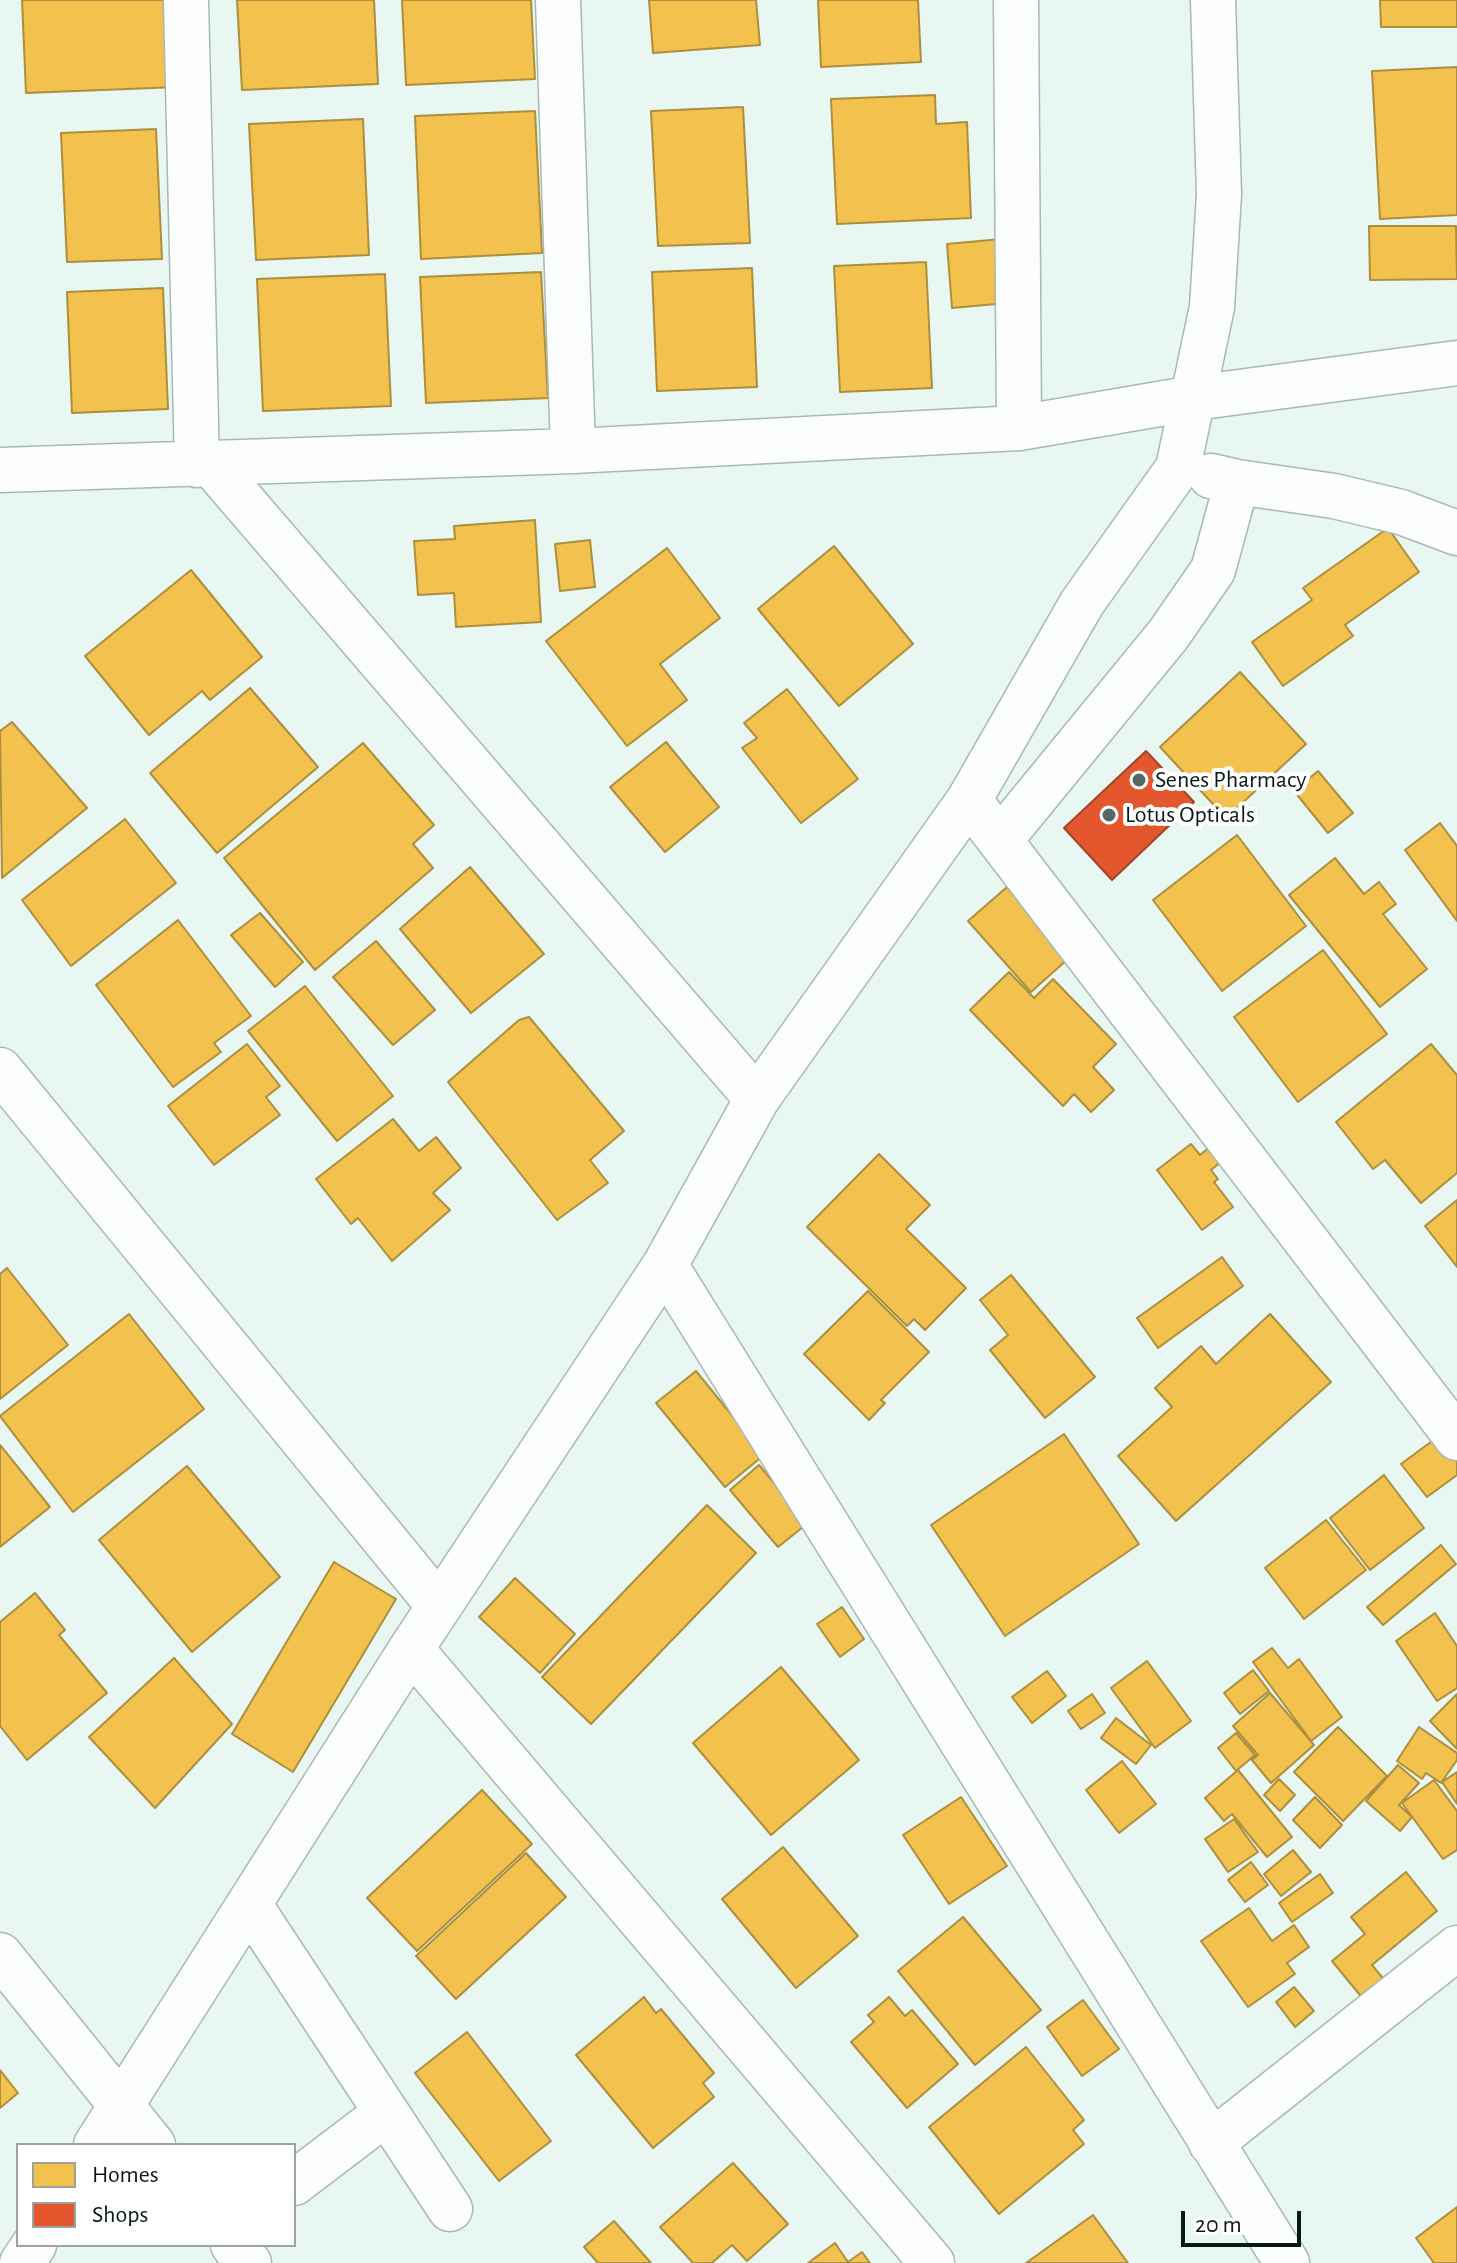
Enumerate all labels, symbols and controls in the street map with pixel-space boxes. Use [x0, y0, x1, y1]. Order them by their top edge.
place label: Senes Pharmacy [1155, 766, 1307, 794]
marker: Senes Pharmacy [1130, 771, 1148, 789]
place label: Lotus Opticals [1125, 801, 1255, 829]
marker: Lotus Opticals [1100, 806, 1118, 824]
legend [16, 2143, 296, 2247]
text: Homes [92, 2163, 159, 2187]
scale bar [1185, 2195, 1305, 2245]
text: Shops [92, 2203, 148, 2227]
text: 20 m [1195, 2213, 1242, 2237]

